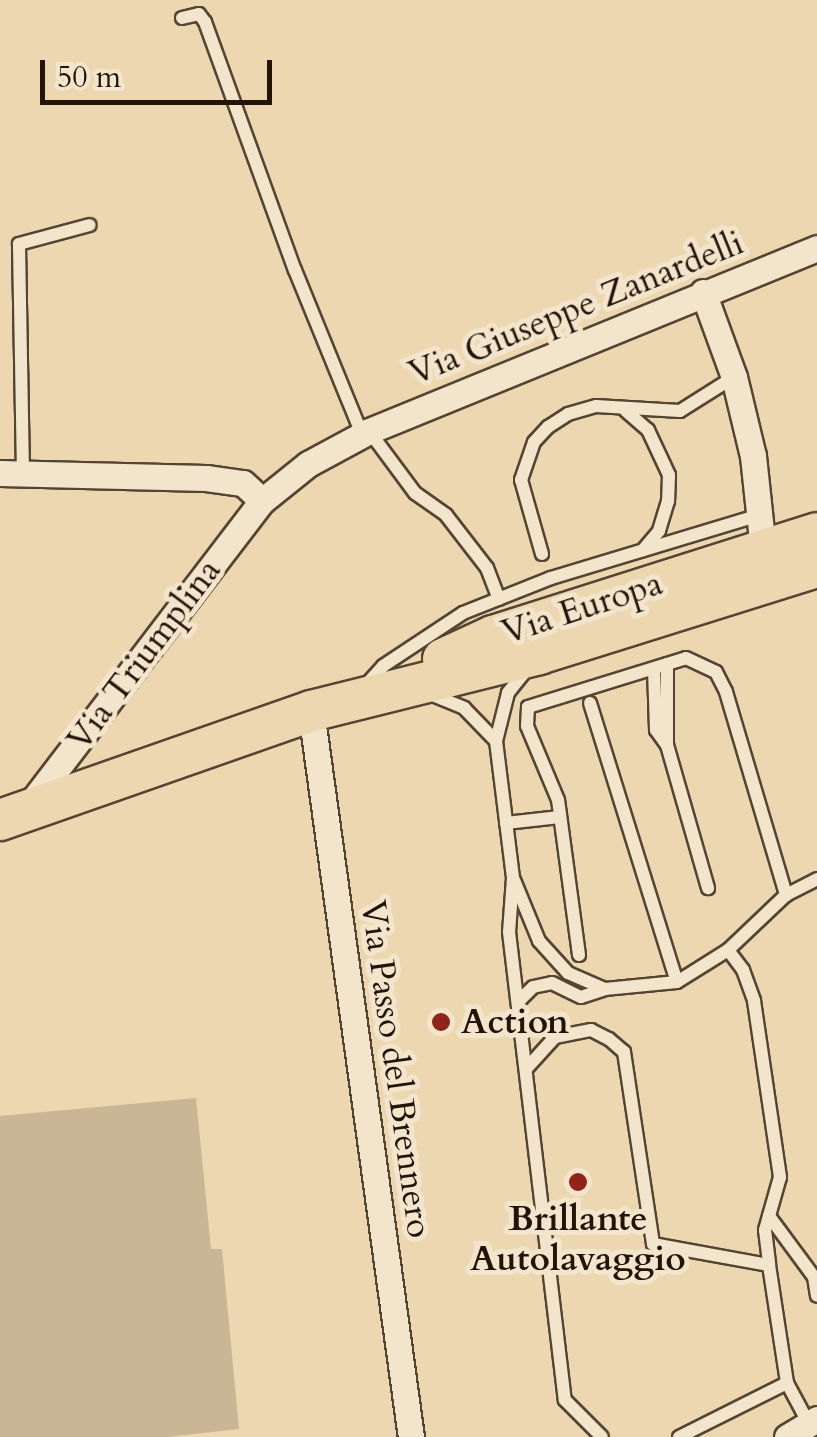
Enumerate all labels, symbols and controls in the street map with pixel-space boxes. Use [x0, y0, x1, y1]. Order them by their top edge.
scale bar [45, 40, 278, 102]
text: 50 m [57, 57, 121, 98]
street label: Via Giuseppe Zanardelli [403, 222, 749, 394]
street label: Via Triumplina [58, 551, 230, 759]
street label: Via Europa [496, 562, 668, 654]
street label: Via Passo del Brennero [352, 898, 440, 1240]
place label: Action [461, 1001, 569, 1043]
marker: Action [430, 1011, 452, 1033]
marker: Brillante Autolavaggio [567, 1171, 589, 1193]
place label: Brillante Autolavaggio [470, 1198, 686, 1280]

